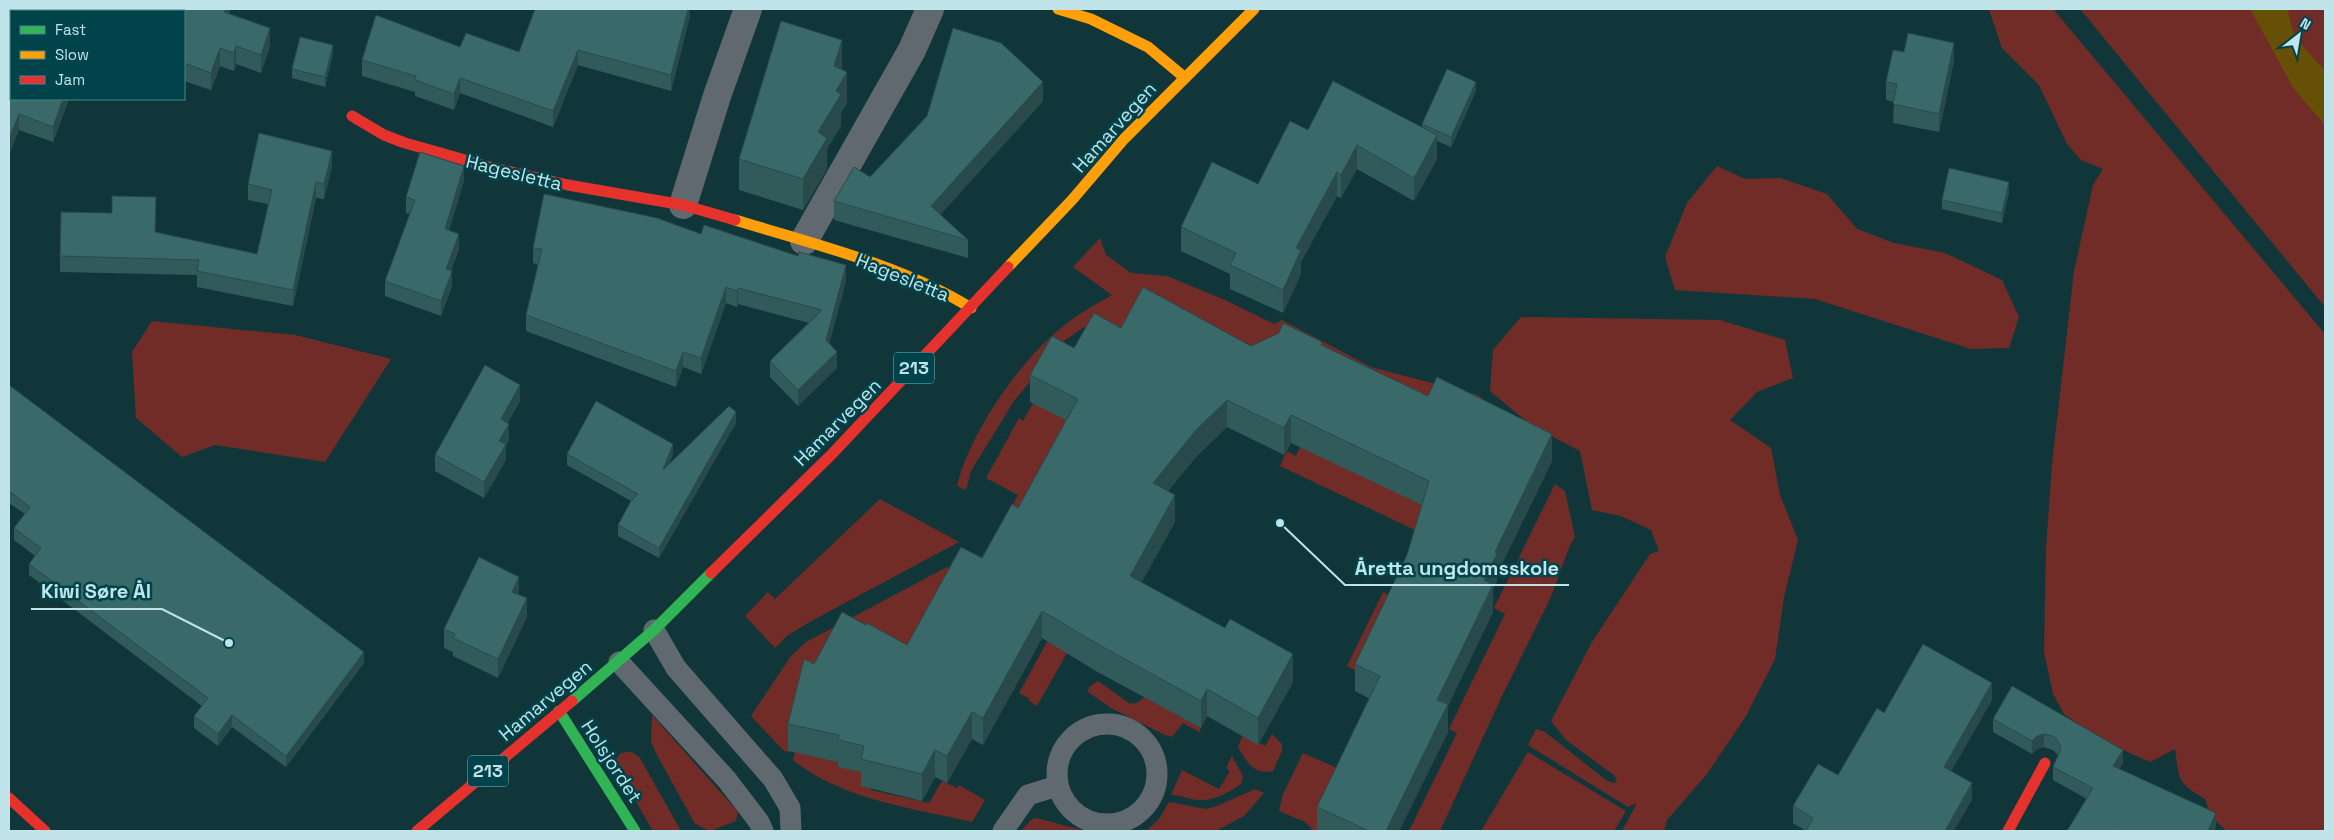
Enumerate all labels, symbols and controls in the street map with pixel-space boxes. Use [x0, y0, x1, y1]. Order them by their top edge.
legend [10, 10, 185, 100]
north arrow [2274, 10, 2324, 60]
text: N [2297, 14, 2314, 34]
text: Fast [55, 20, 86, 39]
text: Slow [55, 45, 89, 64]
text: Jam [55, 70, 85, 89]
street label: Hamarvegen [1067, 77, 1162, 178]
street label: Hagesletta [463, 148, 565, 197]
street label: Hagesletta [853, 247, 953, 307]
road number: 213 [894, 352, 934, 383]
street label: Hamarvegen [788, 373, 887, 472]
callout: Åretta ungdomsskole [1345, 550, 1569, 585]
text: Åretta ungdomsskole [1355, 555, 1559, 581]
callout: Kiwi Søre Ål [31, 574, 162, 609]
text: Kiwi Søre Ål [41, 578, 151, 604]
street label: Hamarvegen [494, 654, 597, 747]
street label: Holsjordet [576, 715, 648, 807]
road number: 213 [468, 756, 508, 786]

